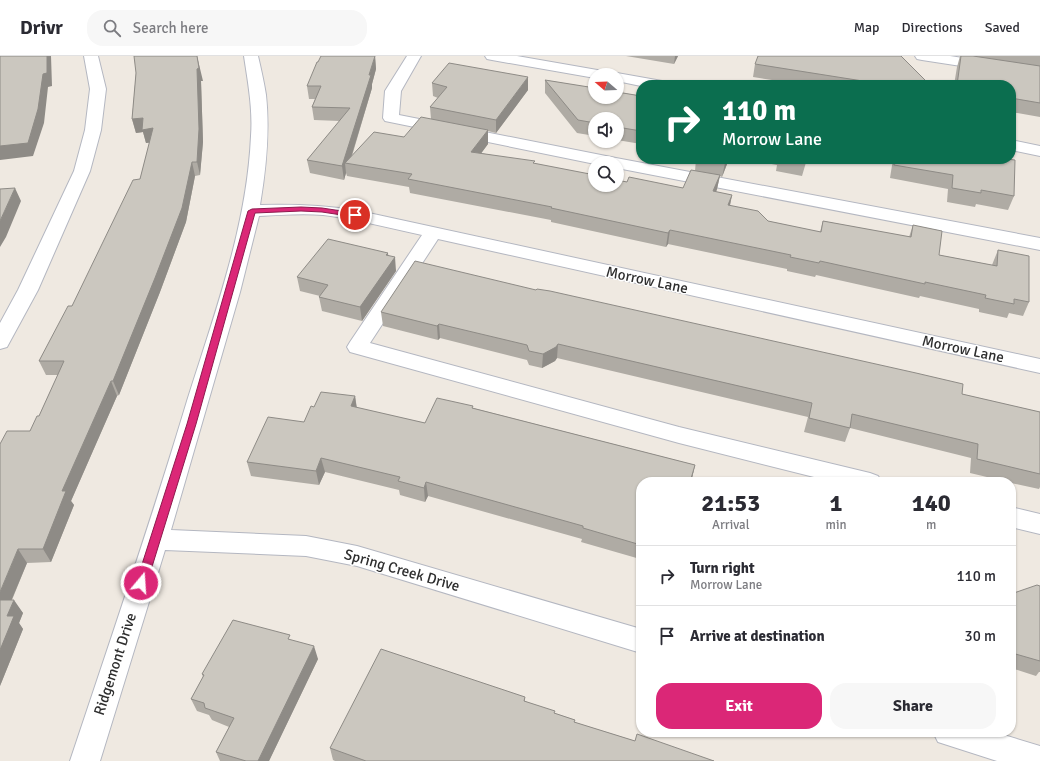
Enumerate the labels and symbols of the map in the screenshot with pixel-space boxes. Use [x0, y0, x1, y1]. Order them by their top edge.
north arrow [588, 68, 624, 104]
pin [338, 198, 372, 232]
street label: Morrow Lane [604, 263, 690, 297]
street label: Morrow Lane [920, 332, 1006, 366]
street label: Spring Creek Drive [342, 545, 462, 595]
position arrow [120, 562, 162, 604]
street label: Ridgemont Drive [90, 611, 140, 717]

